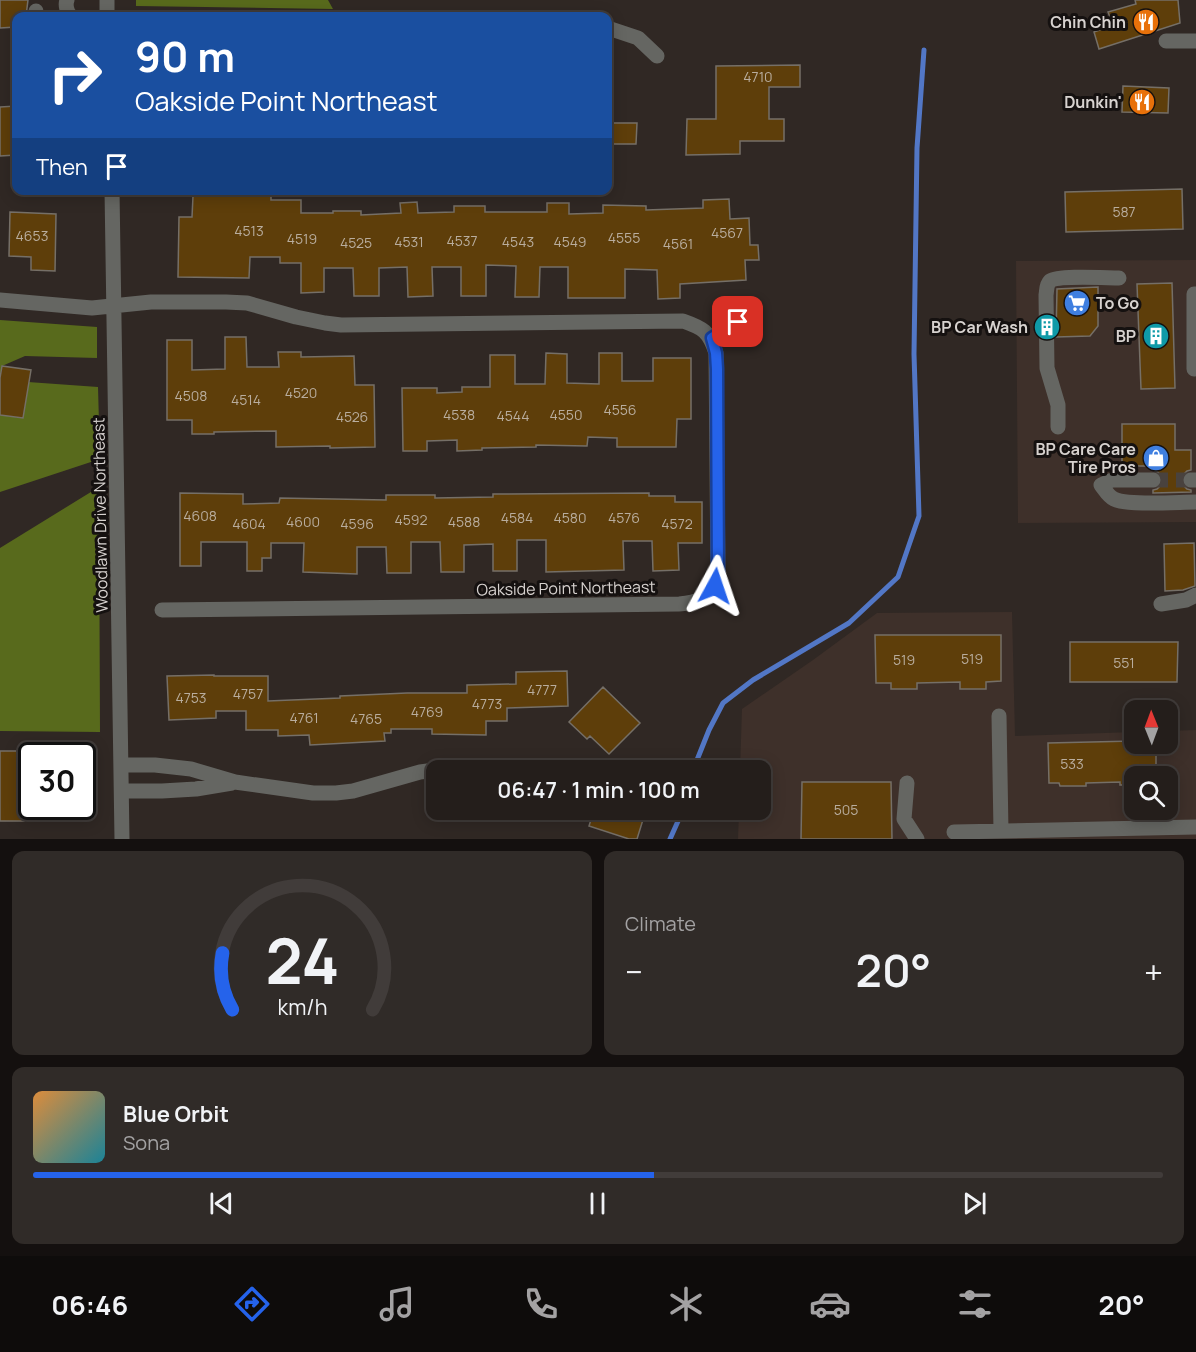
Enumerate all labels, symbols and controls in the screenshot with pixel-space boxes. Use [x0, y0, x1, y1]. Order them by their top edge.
restaurant icon: Chin Chin [1131, 7, 1161, 37]
place label: Chin Chin [1050, 11, 1126, 33]
text: 90 m [135, 27, 235, 85]
icon: right [36, 36, 114, 114]
house number: 4710 [743, 67, 773, 86]
text: Oakside Point Northeast [135, 82, 438, 119]
restaurant icon: Dunkin' [1127, 87, 1157, 117]
place label: Dunkin' [1064, 91, 1122, 113]
icon: arrive [100, 150, 133, 183]
text: Then [36, 152, 88, 182]
house number: 587 [1112, 202, 1136, 221]
house number: 4513 [234, 221, 264, 240]
house number: 4567 [711, 223, 743, 242]
house number: 4653 [16, 226, 48, 245]
house number: 4555 [608, 228, 640, 247]
house number: 4519 [287, 229, 317, 248]
house number: 4537 [446, 231, 478, 250]
house number: 4531 [394, 232, 424, 251]
house number: 4543 [502, 232, 534, 251]
house number: 4549 [553, 232, 587, 251]
house number: 4525 [340, 233, 372, 252]
house number: 4561 [663, 234, 693, 253]
supermarket icon: To Go [1062, 288, 1092, 318]
place label: To Go [1096, 292, 1139, 314]
pin [712, 296, 763, 347]
icon: arrive [721, 305, 754, 338]
building icon: BP Car Wash [1032, 312, 1062, 342]
place label: BP Car Wash [931, 316, 1028, 338]
building icon: BP [1141, 321, 1171, 351]
place label: BP [1116, 325, 1136, 347]
house number: 4520 [285, 383, 317, 402]
house number: 4508 [174, 386, 208, 405]
house number: 4514 [231, 390, 261, 409]
house number: 4556 [603, 400, 637, 419]
house number: 4538 [443, 405, 475, 424]
house number: 4550 [550, 405, 582, 424]
house number: 4544 [497, 406, 529, 425]
house number: 4526 [336, 407, 368, 426]
street label: Woodlawn Drive Northeast [87, 417, 113, 613]
place label: BP Care Care Tire Pros [1036, 438, 1136, 478]
shop icon: BP Care Care Tire Pros [1141, 443, 1171, 473]
house number: 4608 [183, 506, 217, 525]
house number: 4584 [501, 508, 533, 527]
house number: 4580 [553, 508, 587, 527]
house number: 4576 [608, 508, 640, 527]
house number: 4592 [394, 510, 428, 529]
house number: 4600 [286, 512, 320, 531]
house number: 4588 [448, 512, 480, 531]
house number: 4604 [232, 514, 266, 533]
house number: 4596 [340, 514, 374, 533]
house number: 4572 [661, 514, 693, 533]
position arrow [683, 554, 747, 618]
street label: Oakside Point Northeast [476, 575, 656, 601]
house number: 519 [961, 649, 983, 668]
house number: 519 [893, 650, 915, 669]
house number: 551 [1113, 653, 1135, 672]
house number: 4777 [527, 680, 557, 699]
house number: 4757 [233, 684, 263, 703]
house number: 4753 [175, 688, 207, 707]
house number: 4773 [472, 694, 502, 713]
north arrow [1124, 700, 1178, 754]
map controls [1124, 700, 1178, 820]
house number: 4769 [411, 702, 443, 721]
house number: 4761 [289, 708, 319, 727]
house number: 4765 [350, 709, 382, 728]
speed limit sign: 30 [18, 742, 96, 820]
house number: 533 [1060, 754, 1084, 773]
button: search [1124, 766, 1178, 820]
text: 06:47 · 1 min · 100 m [497, 775, 700, 805]
house number: 505 [834, 800, 858, 819]
text: Climate [625, 910, 696, 937]
text: 24 [265, 917, 339, 1003]
text: 20° [856, 939, 931, 1001]
text: − [625, 949, 643, 994]
text: + [1144, 949, 1163, 994]
text: km/h [277, 992, 327, 1021]
text: Blue Orbit [123, 1099, 229, 1129]
text: Sona [123, 1129, 170, 1156]
icon: previous [205, 1187, 238, 1220]
icon: pause [581, 1187, 614, 1220]
icon: next [958, 1187, 991, 1220]
icon: directions [231, 1283, 273, 1325]
icon: music [376, 1283, 418, 1325]
icon: phone [520, 1283, 562, 1325]
icon: climate [665, 1283, 707, 1325]
icon: car [809, 1283, 851, 1325]
icon: filters [954, 1283, 996, 1325]
text: 06:46 [51, 1286, 128, 1323]
text: 20° [1099, 1286, 1145, 1323]

